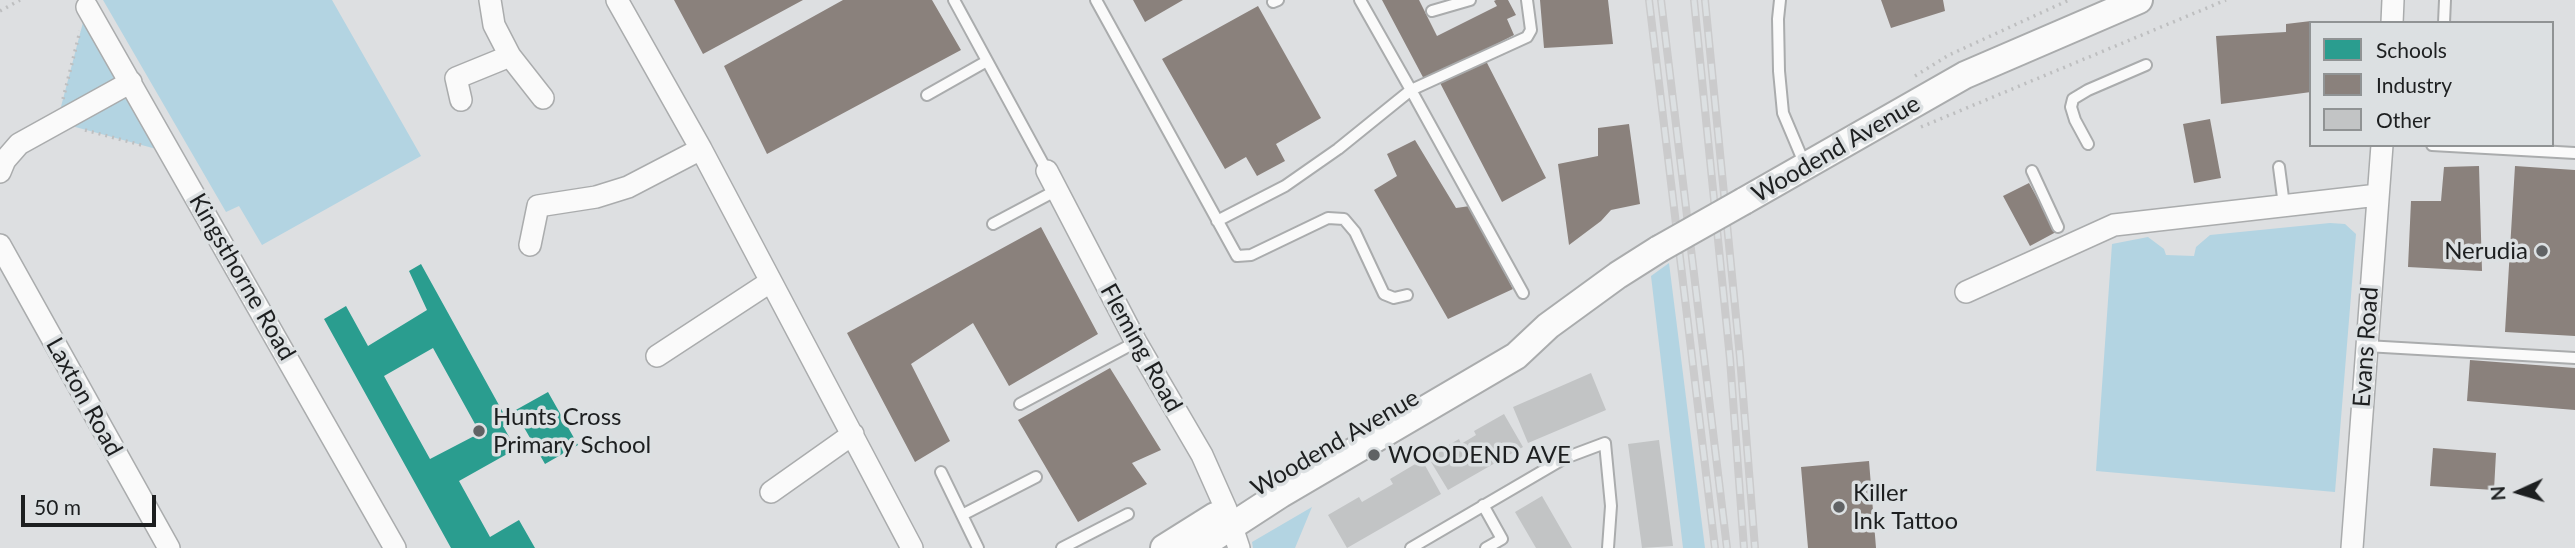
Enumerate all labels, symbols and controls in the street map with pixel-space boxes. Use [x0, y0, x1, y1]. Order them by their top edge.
legend [2309, 21, 2554, 147]
text: Schools [2376, 37, 2447, 62]
text: Industry [2376, 72, 2452, 97]
street label: Woodend Avenue [1747, 89, 1925, 209]
text: Other [2376, 107, 2431, 132]
street label: Kingsthorne Road [183, 189, 301, 365]
place label: Nerudia [2444, 237, 2528, 265]
marker: Nerudia [2534, 243, 2550, 259]
street label: Fleming Road [1094, 279, 1188, 417]
street label: Evans Road [2347, 286, 2385, 408]
street label: Laxton Road [40, 333, 128, 461]
street label: Woodend Avenue [1246, 383, 1424, 503]
place label: Hunts Cross Primary School [493, 403, 651, 459]
marker: Hunts Cross Primary School [471, 423, 487, 439]
place label: WOODEND AVE [1388, 441, 1571, 469]
marker: WOODEND AVE [1366, 447, 1382, 463]
north arrow [2484, 457, 2554, 527]
place label: Killer Ink Tattoo [1853, 479, 1958, 535]
scale bar [24, 482, 159, 526]
text: N [2486, 485, 2510, 502]
text: 50 m [34, 494, 81, 519]
marker: Killer Ink Tattoo [1831, 499, 1847, 515]

